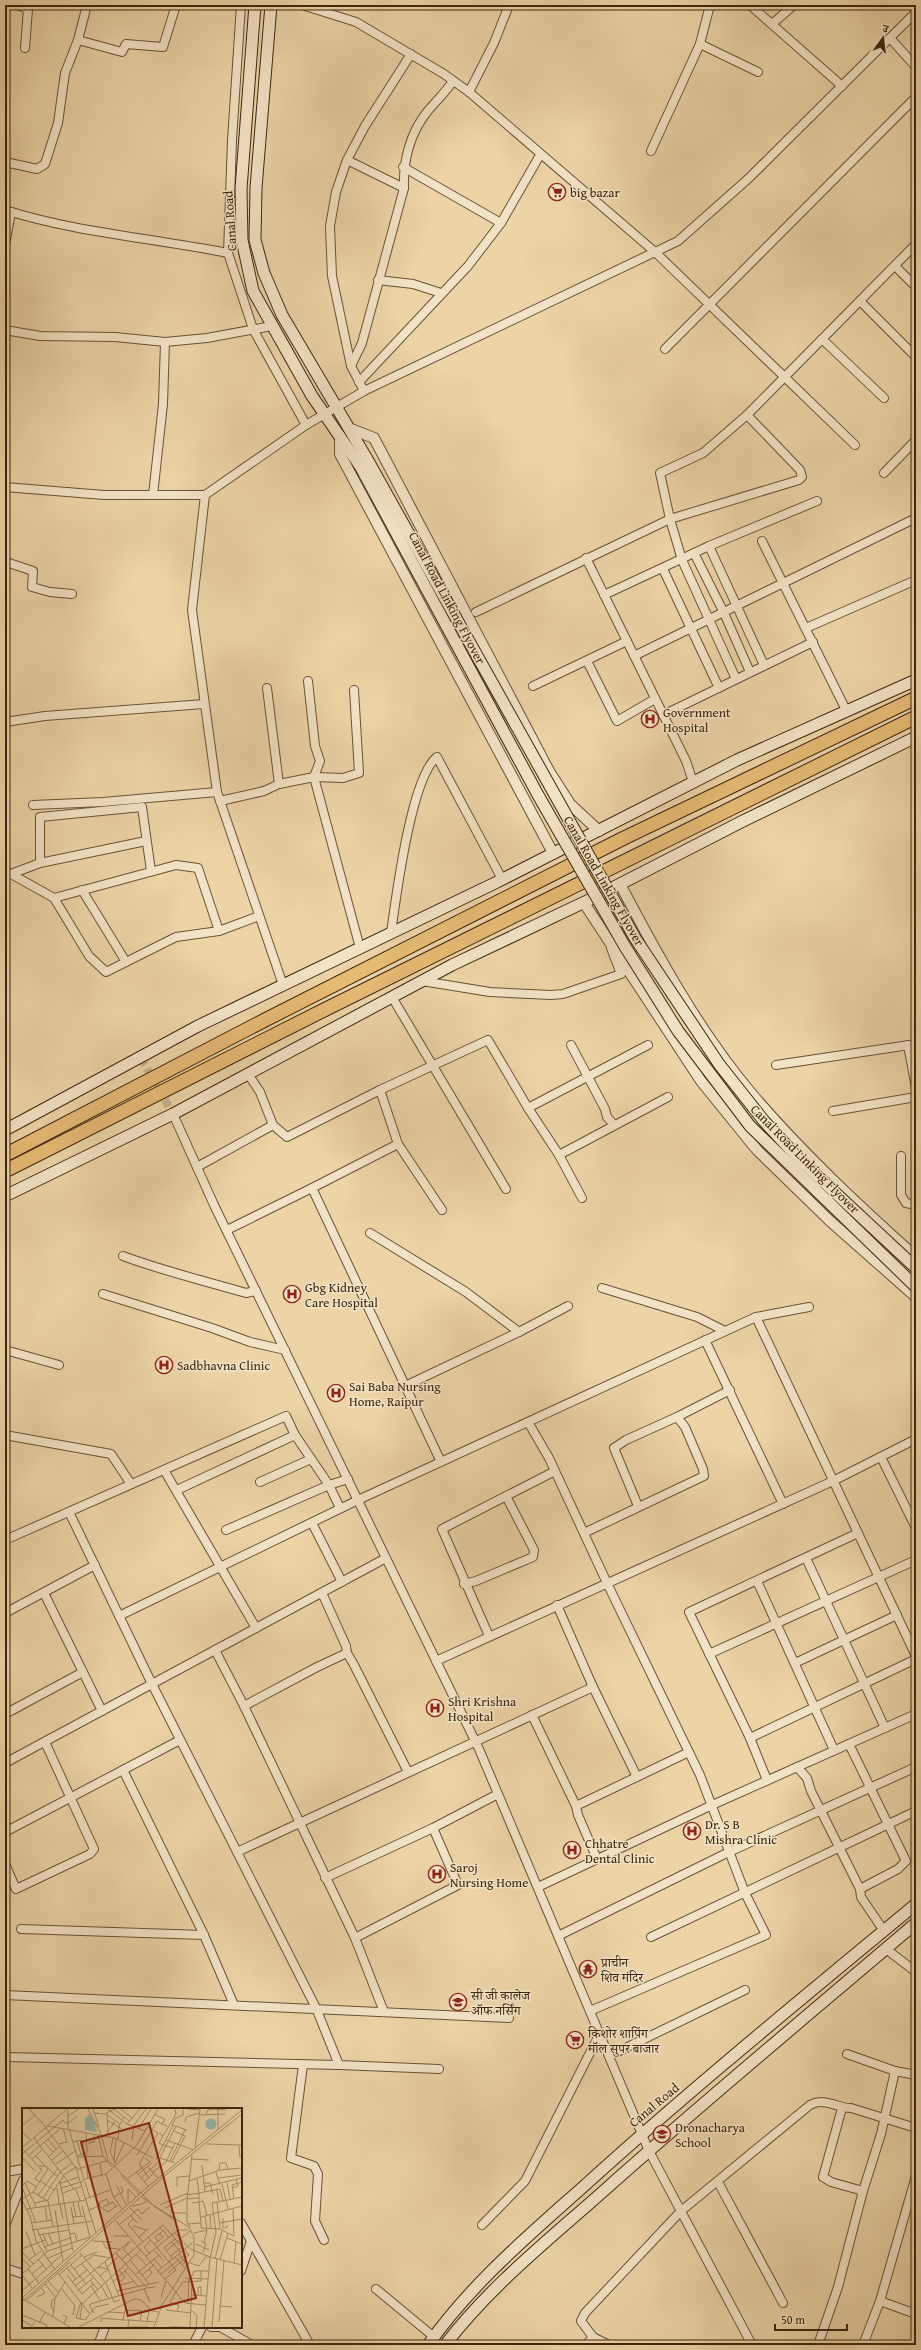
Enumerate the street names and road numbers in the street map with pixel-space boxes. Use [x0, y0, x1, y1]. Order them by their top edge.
street label: Canal Road [218, 190, 242, 252]
street label: Canal Road Linking Flyover [404, 528, 490, 668]
street label: Canal Road Linking Flyover [559, 812, 649, 950]
street label: Canal Road Linking Flyover [746, 1100, 864, 1218]
street label: Canal Road [625, 2078, 683, 2132]

